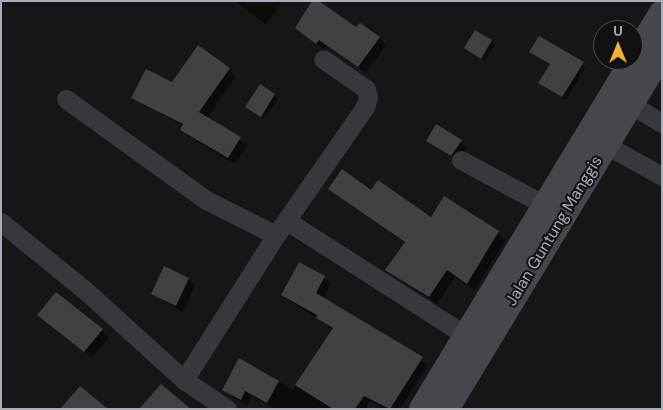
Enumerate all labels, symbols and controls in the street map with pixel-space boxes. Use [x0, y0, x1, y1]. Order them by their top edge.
north arrow [593, 20, 643, 70]
text: U [613, 22, 623, 40]
street label: Jalan Guntung Manggis [502, 152, 606, 310]

